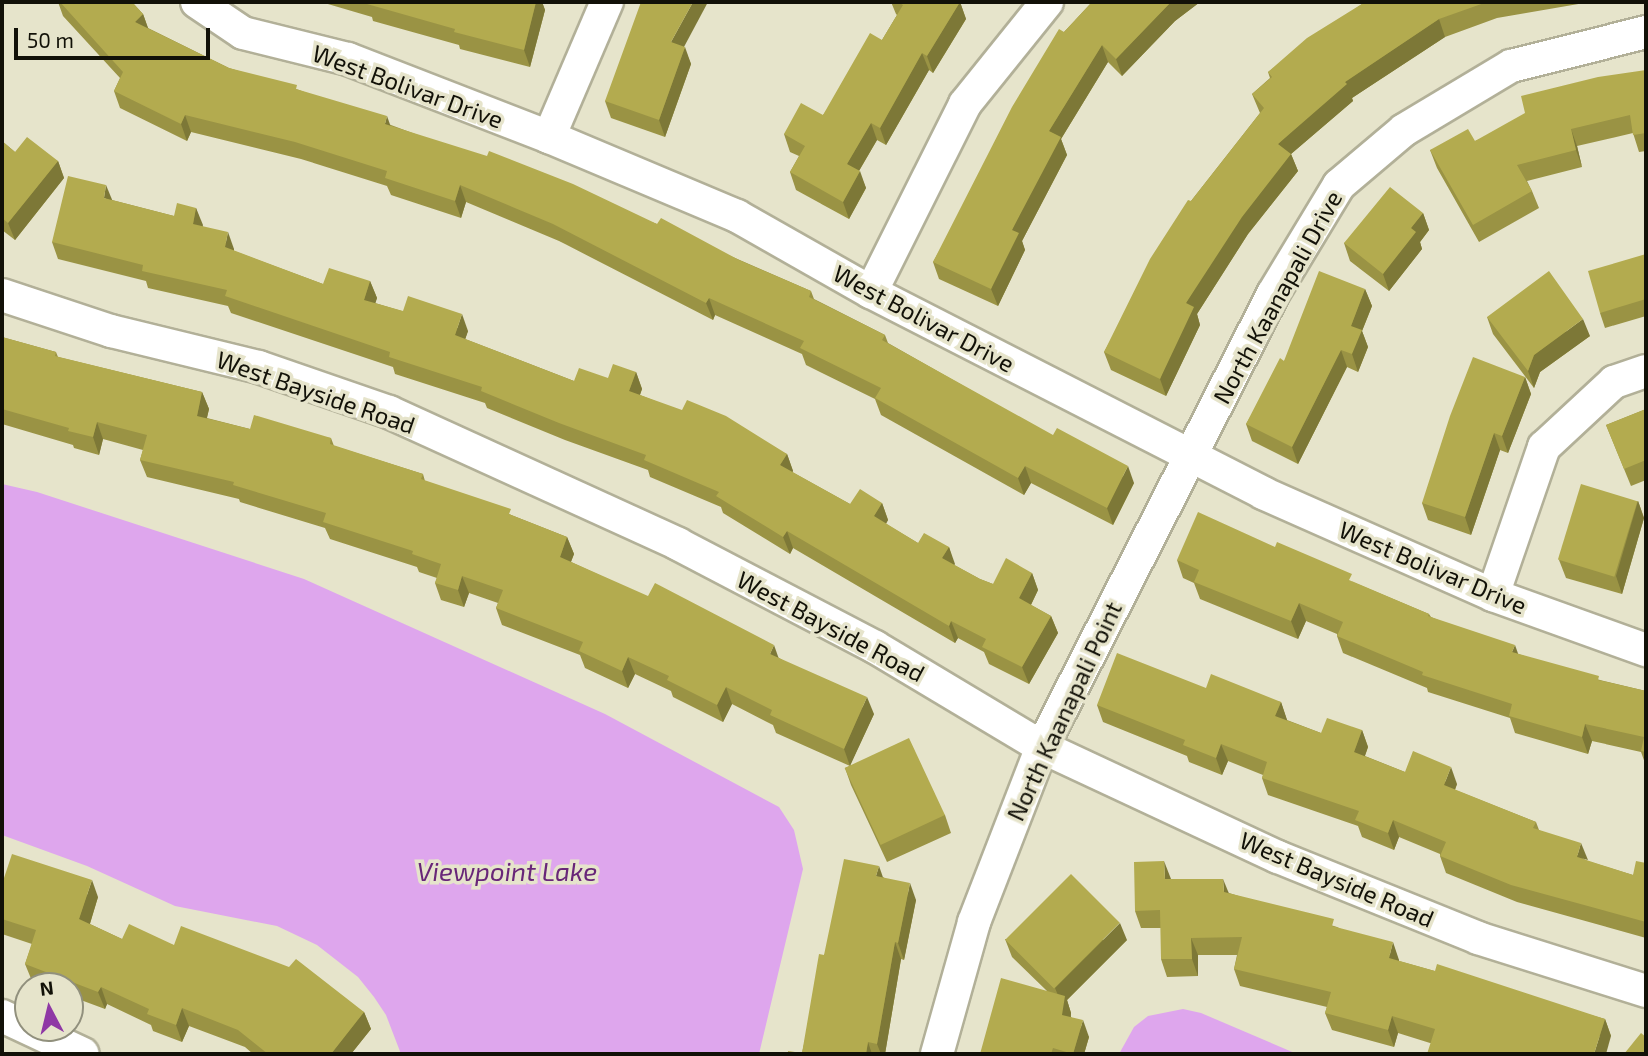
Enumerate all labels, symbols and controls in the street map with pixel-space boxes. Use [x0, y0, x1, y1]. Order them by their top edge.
scale bar [18, 14, 214, 58]
text: 50 m [27, 27, 74, 52]
street label: West Bolivar Drive [309, 38, 507, 134]
street label: North Kaanapali Drive [1207, 186, 1347, 408]
street label: West Bolivar Drive [828, 258, 1020, 378]
street label: West Bayside Road [213, 345, 419, 439]
street label: West Bolivar Drive [1335, 514, 1531, 620]
street label: West Bayside Road [732, 564, 930, 688]
street label: North Kaanapali Point [1001, 597, 1127, 825]
street label: West Bayside Road [1236, 825, 1438, 933]
water label: Viewpoint Lake [417, 855, 597, 887]
north arrow [14, 972, 84, 1042]
text: N [38, 975, 55, 1000]

